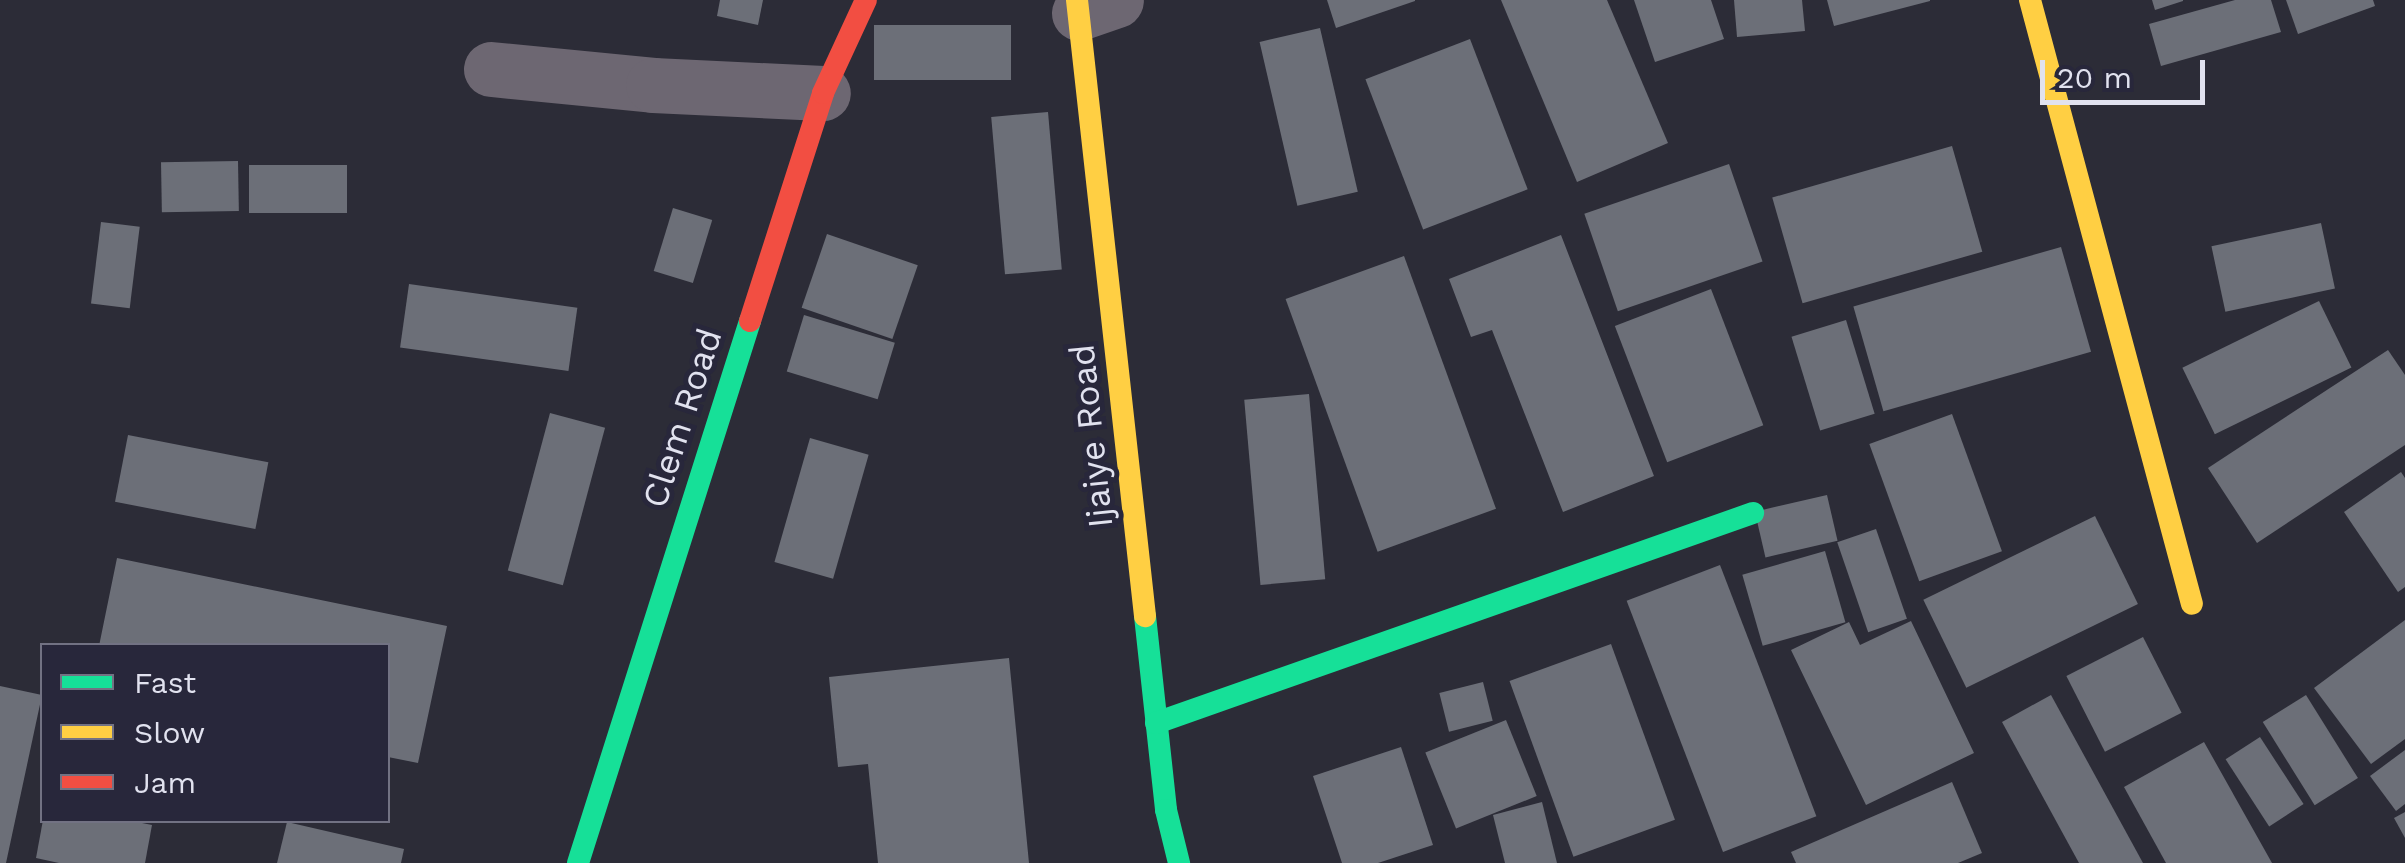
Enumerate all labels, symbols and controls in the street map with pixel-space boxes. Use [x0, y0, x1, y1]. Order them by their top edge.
scale bar [2045, 40, 2210, 102]
text: 20 m [2057, 60, 2132, 95]
street label: Clem Road [633, 323, 731, 513]
street label: Ijaiye Road [1060, 342, 1122, 530]
legend [40, 643, 390, 823]
text: Fast [134, 665, 196, 700]
text: Slow [134, 715, 205, 750]
text: Jam [134, 765, 196, 800]

